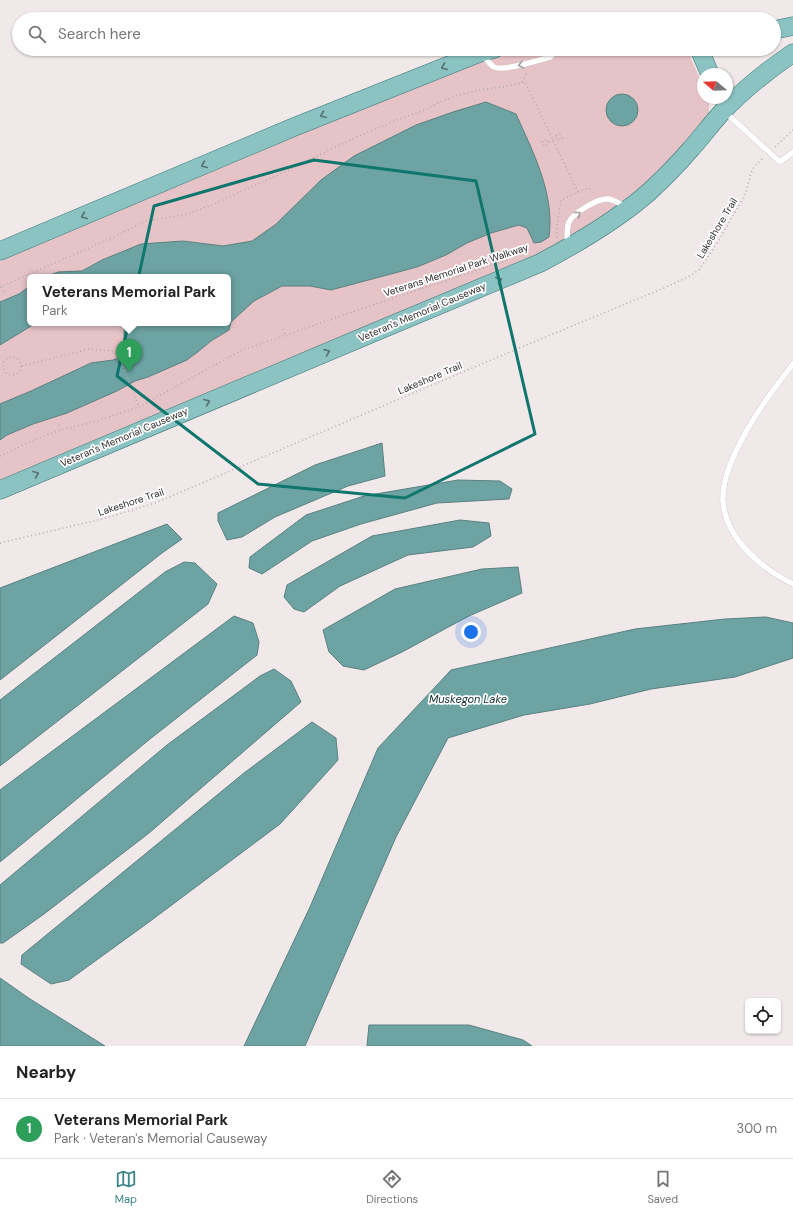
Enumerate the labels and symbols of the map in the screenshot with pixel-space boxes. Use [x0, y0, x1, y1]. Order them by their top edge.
one-way arrow [518, 60, 525, 68]
one-way arrow [441, 62, 448, 70]
north arrow [697, 68, 733, 104]
one-way arrow [320, 110, 327, 118]
one-way arrow [200, 160, 208, 168]
street label: Lakeshore Trail [694, 195, 740, 261]
one-way arrow [574, 211, 581, 218]
one-way arrow [81, 212, 88, 220]
street label: Veterans Memorial Park Walkway [382, 240, 530, 300]
one-way arrow [494, 277, 502, 285]
street label: Veteran's Memorial Causeway [356, 279, 488, 345]
pin: 1 [116, 339, 142, 372]
one-way arrow [324, 348, 331, 356]
street label: Lakeshore Trail [396, 359, 464, 397]
one-way arrow [203, 399, 211, 407]
street label: Veteran's Memorial Causeway [58, 404, 190, 470]
one-way arrow [32, 471, 39, 479]
street label: Lakeshore Trail [96, 485, 166, 519]
your location [461, 622, 481, 642]
water label: Muskegon Lake [429, 692, 507, 706]

